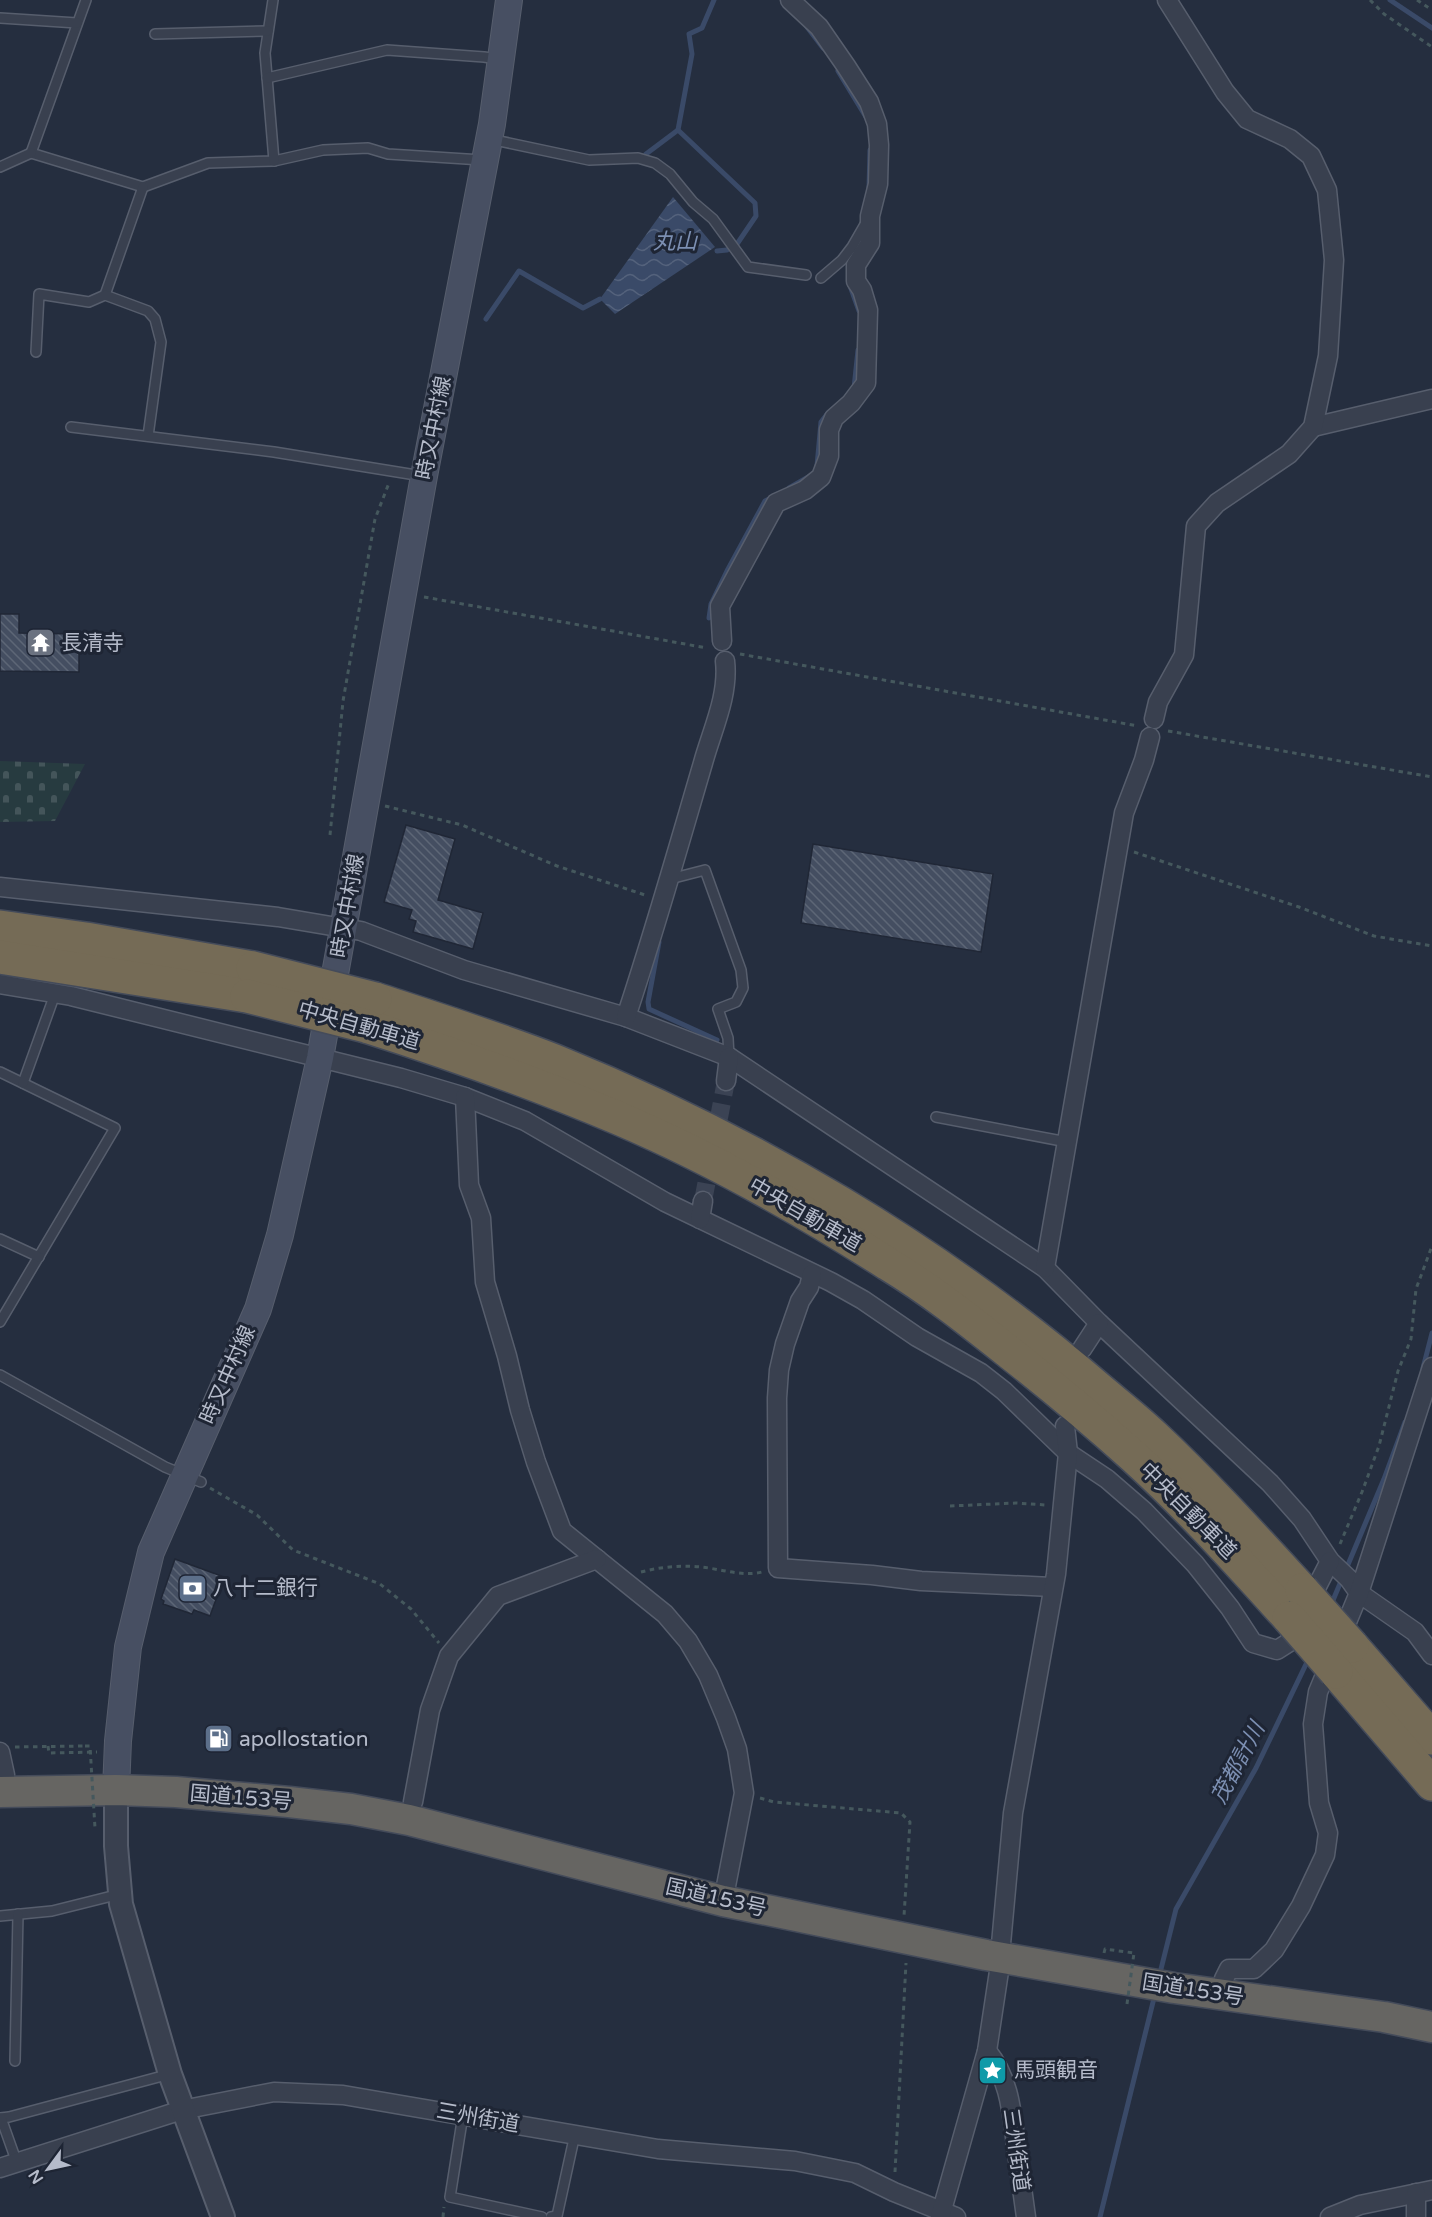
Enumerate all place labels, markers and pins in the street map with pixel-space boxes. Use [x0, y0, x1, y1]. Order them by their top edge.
temple icon: 長清寺 [24, 627, 56, 659]
place label: 長清寺 [61, 631, 124, 656]
bank icon: 八十二銀行 [176, 1572, 208, 1604]
place label: 八十二銀行 [213, 1576, 318, 1601]
fuel station icon: apollostation [202, 1723, 234, 1755]
place label: apollostation [239, 1727, 368, 1752]
place icon: 馬頭観音 [977, 2054, 1009, 2086]
place label: 馬頭観音 [1014, 2058, 1098, 2083]

